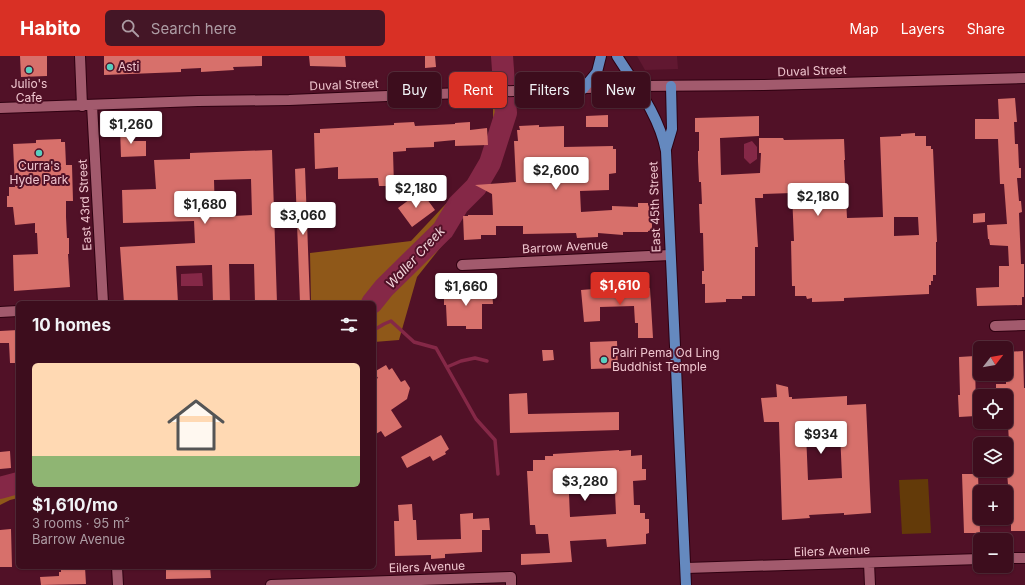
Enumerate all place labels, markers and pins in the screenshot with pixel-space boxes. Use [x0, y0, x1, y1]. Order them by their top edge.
place label: Asti [118, 59, 140, 74]
marker: Asti [105, 62, 115, 72]
marker: Julio's Cafe [24, 65, 34, 75]
place label: Julio's Cafe [11, 76, 47, 105]
pin: $1,260 [98, 111, 164, 145]
marker: Curra's Hyde Park [34, 148, 44, 158]
pin: $2,600 [523, 157, 589, 191]
place label: Curra's Hyde Park [10, 158, 69, 187]
pin: $2,180 [383, 175, 449, 209]
pin: $2,180 [785, 183, 851, 217]
pin: $1,680 [172, 191, 238, 225]
pin: $3,060 [270, 202, 336, 236]
pin: $1,610 [587, 272, 653, 306]
pin: $1,660 [433, 273, 499, 307]
place label: Palri Pema Od Ling Buddhist Temple [612, 345, 720, 374]
marker: Palri Pema Od Ling Buddhist Temple [599, 355, 609, 365]
pin: $934 [797, 421, 845, 455]
pin: $3,280 [552, 468, 618, 502]

